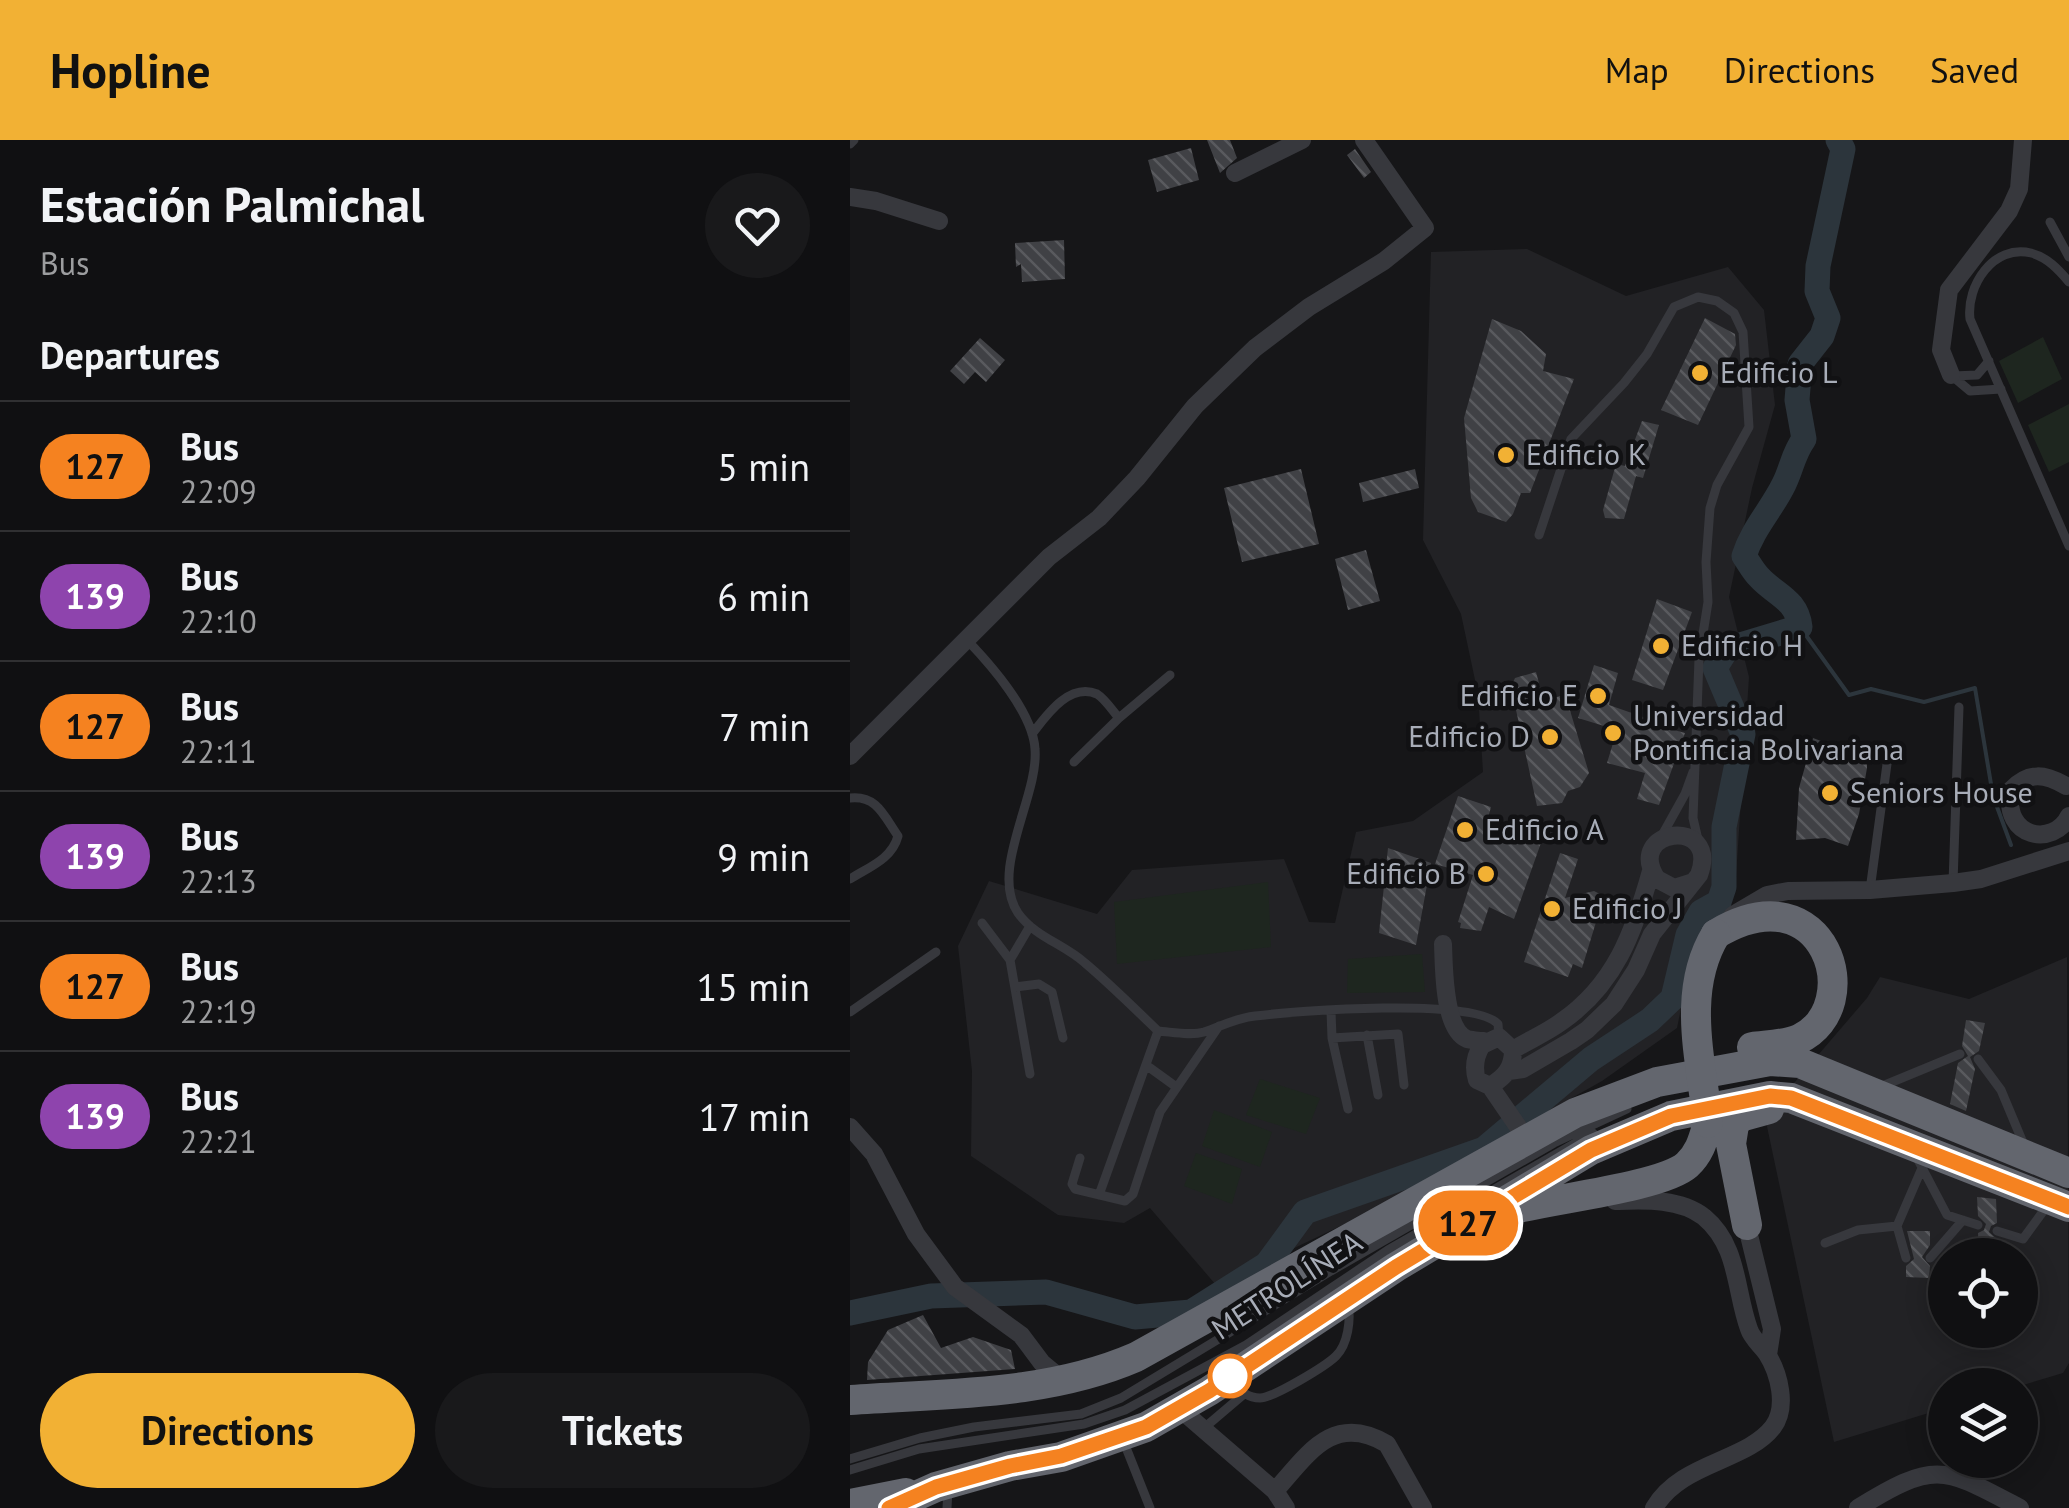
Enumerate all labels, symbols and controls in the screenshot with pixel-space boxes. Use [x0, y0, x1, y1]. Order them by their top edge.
text: Hopline [50, 39, 211, 101]
text: Map [1605, 47, 1669, 93]
text: Directions [1724, 47, 1875, 93]
text: Saved [1930, 47, 2019, 93]
text: Estación Palmichal [40, 173, 424, 235]
button: heart [705, 173, 810, 278]
text: Bus [40, 242, 89, 284]
text: Departures [40, 330, 220, 379]
place label: Edificio L [1720, 352, 1838, 391]
marker: Edificio L [1689, 362, 1711, 384]
text: Bus [180, 421, 239, 470]
place label: Edificio K [1526, 434, 1646, 473]
text: 5 min [717, 442, 810, 491]
text: 127 [65, 443, 125, 489]
marker: Edificio K [1495, 444, 1517, 466]
text: 22:09 [180, 470, 257, 512]
text: Bus [180, 551, 239, 600]
text: 6 min [717, 572, 810, 621]
text: 139 [65, 573, 125, 619]
text: 22:10 [180, 600, 257, 642]
place label: Edificio H [1681, 625, 1803, 664]
marker: Edificio H [1650, 635, 1672, 657]
place label: Edificio E [1460, 675, 1578, 714]
text: Bus [180, 681, 239, 730]
marker: Edificio E [1587, 685, 1609, 707]
place label: Universidad Pontificia Bolivariana [1633, 695, 1904, 768]
text: 7 min [719, 702, 810, 751]
text: 127 [65, 703, 125, 749]
place label: Edificio D [1408, 716, 1530, 755]
marker: Universidad Pontificia Bolivariana [1602, 722, 1624, 744]
marker: Edificio D [1539, 726, 1561, 748]
text: 22:11 [180, 730, 257, 772]
place label: Seniors House [1850, 772, 2033, 811]
marker: Seniors House [1819, 782, 1841, 804]
place label: Edificio A [1485, 809, 1604, 848]
text: Bus [180, 811, 239, 860]
marker: Edificio A [1454, 819, 1476, 841]
text: 9 min [717, 832, 810, 881]
text: 139 [65, 833, 125, 879]
place label: Edificio B [1346, 853, 1466, 892]
text: 22:13 [180, 860, 257, 902]
marker: Edificio B [1475, 863, 1497, 885]
place label: Edificio J [1572, 888, 1683, 927]
marker: Edificio J [1541, 898, 1563, 920]
text: Bus [180, 941, 239, 990]
text: 15 min [697, 962, 810, 1011]
text: 127 [65, 963, 125, 1009]
text: 22:19 [180, 990, 257, 1032]
text: Bus [180, 1071, 239, 1120]
text: 17 min [699, 1092, 810, 1141]
text: 139 [65, 1093, 125, 1139]
text: 22:21 [180, 1120, 257, 1162]
line badge: 127 [1410, 1190, 1526, 1256]
text: 127 [1438, 1200, 1498, 1246]
street label: METROLÍNEA [1204, 1221, 1369, 1348]
map controls [1928, 1238, 2038, 1478]
button: locate [1928, 1238, 2038, 1348]
unlabelled marker [1209, 1355, 1251, 1397]
button: layers [1928, 1368, 2038, 1478]
button: Directions [40, 1373, 415, 1488]
button: Tickets [435, 1373, 810, 1488]

